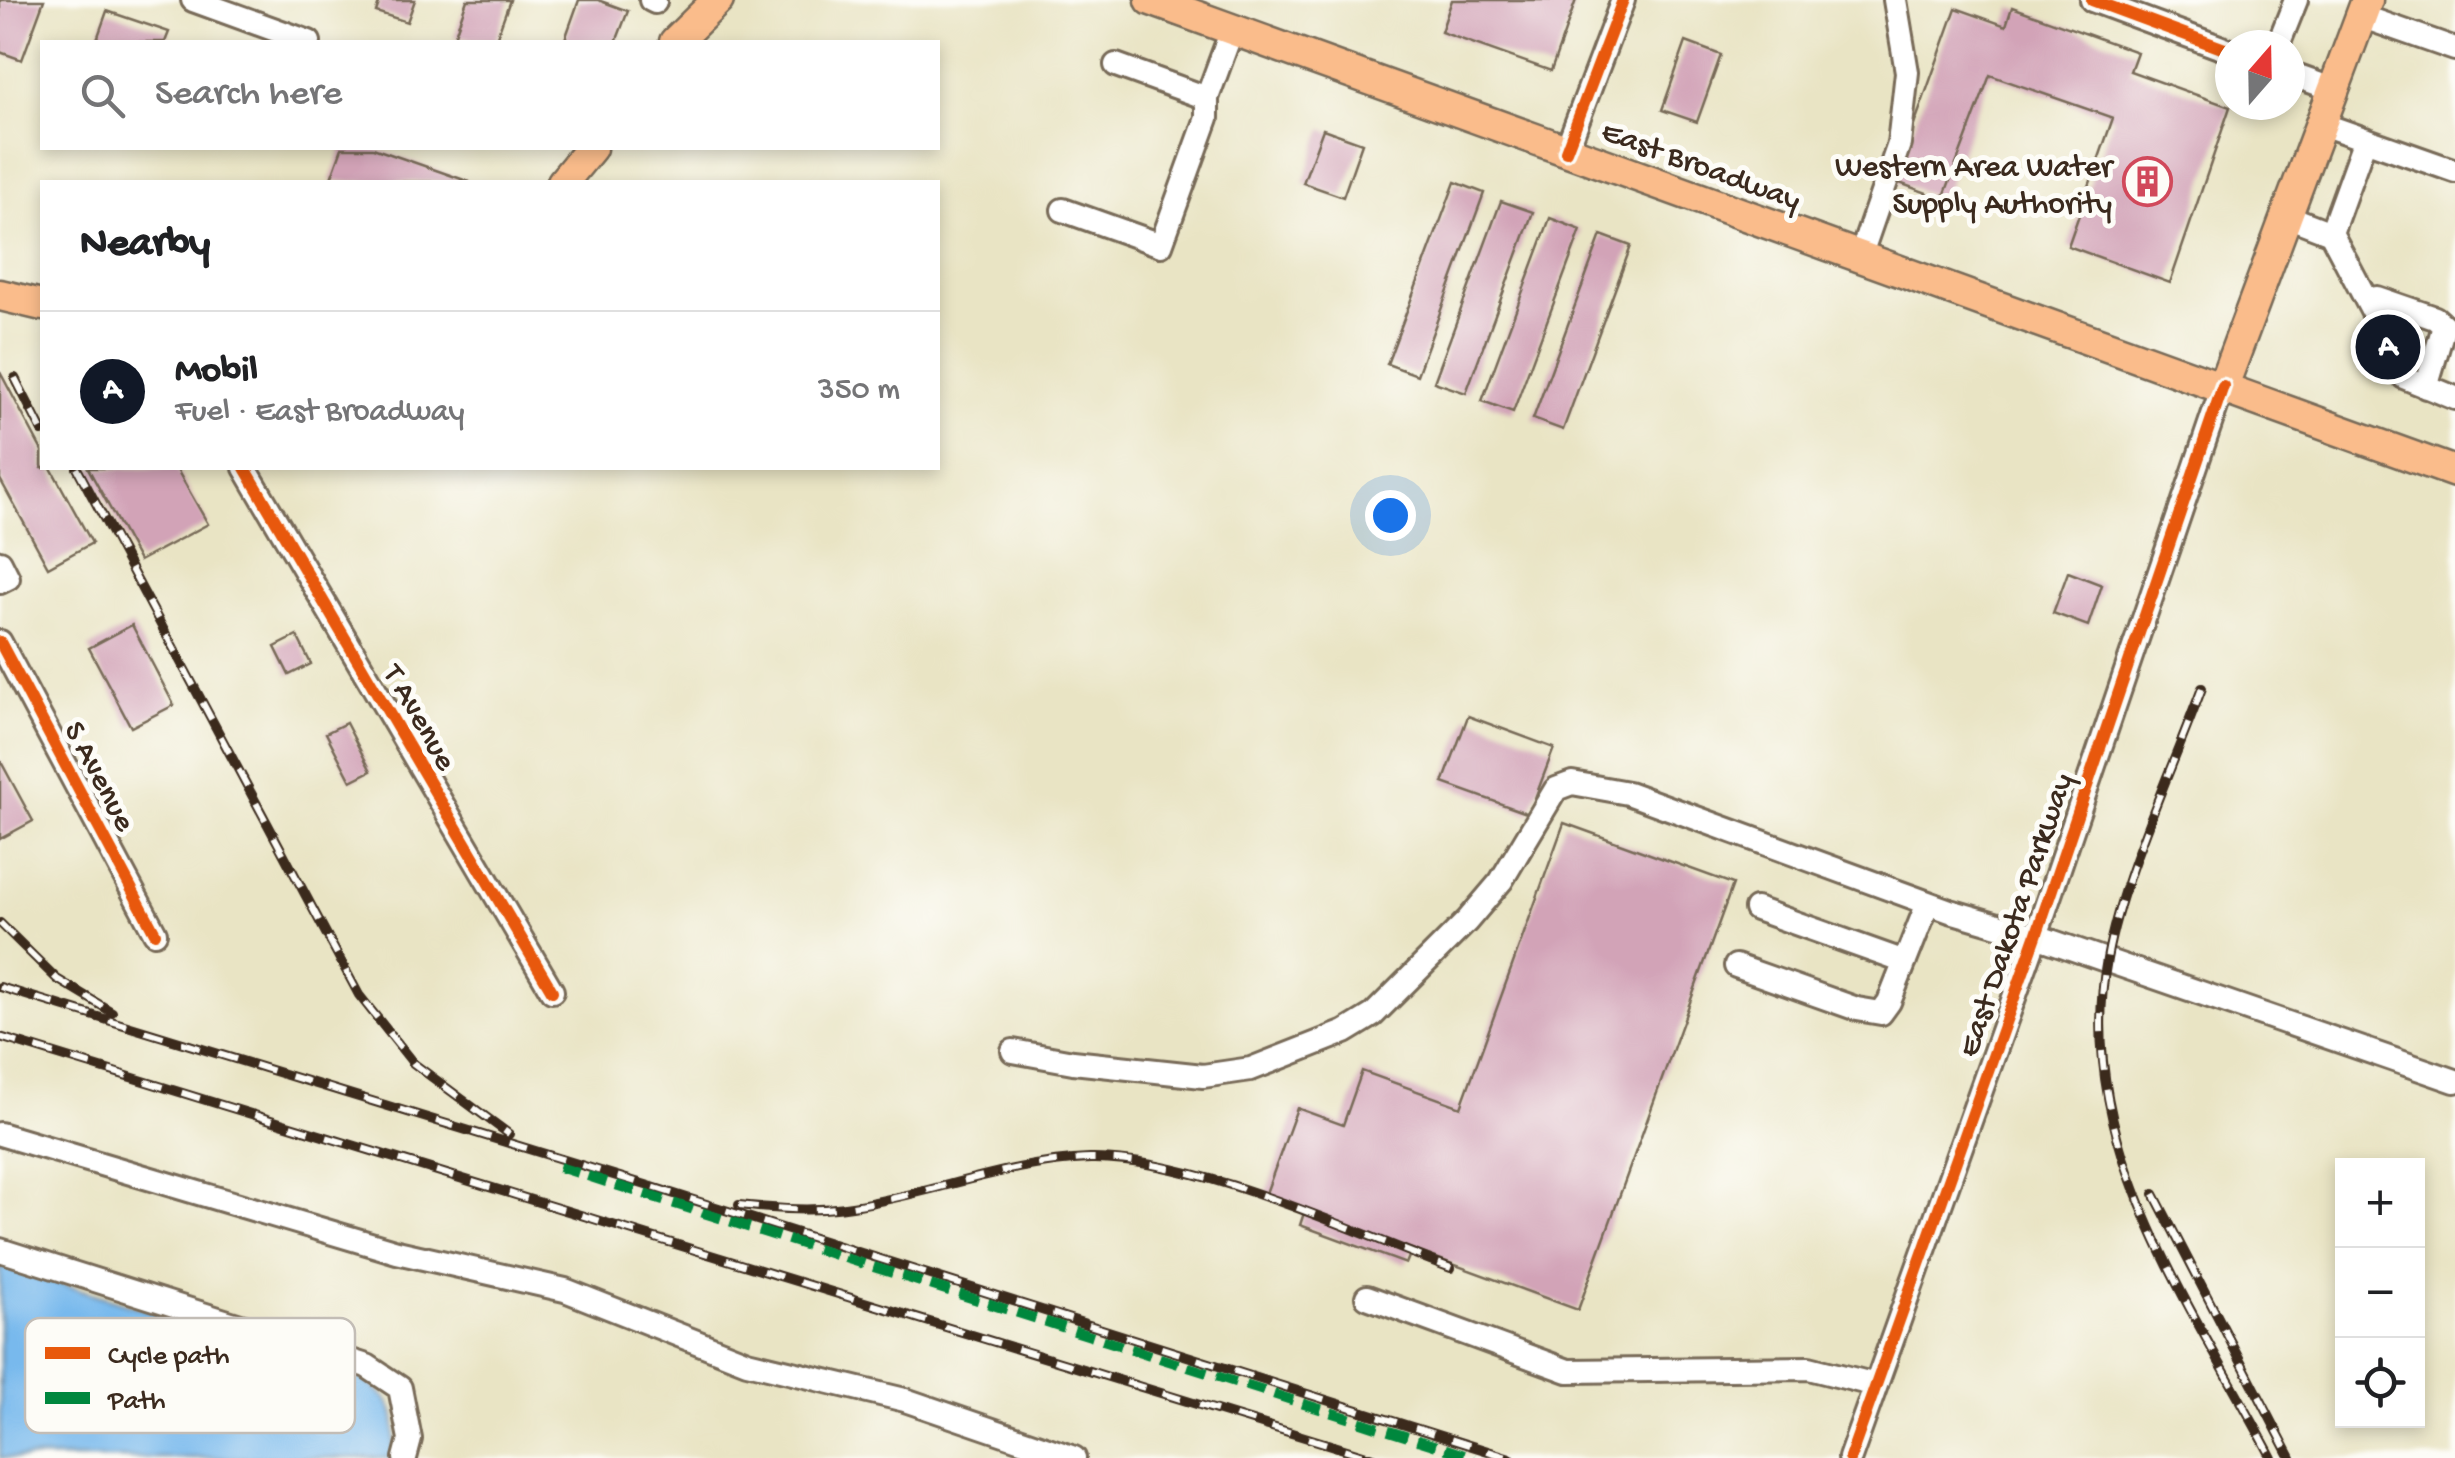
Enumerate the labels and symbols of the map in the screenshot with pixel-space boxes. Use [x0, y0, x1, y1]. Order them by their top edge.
north arrow [2215, 30, 2305, 120]
street label: East Broadway [1595, 114, 1805, 221]
place label: Western Area Water Supply Authority [1835, 150, 2115, 225]
building icon: Western Area Water Supply Authority [2121, 156, 2173, 208]
pin: A [2356, 310, 2420, 384]
your location [1365, 490, 1416, 541]
street label: T Avenue [371, 657, 463, 779]
street label: S Avenue [53, 716, 142, 839]
street label: East Dakota Parkway [1951, 769, 2084, 1062]
legend [25, 1318, 355, 1433]
text: Cycle path [108, 1341, 230, 1374]
text: Path [107, 1386, 165, 1419]

